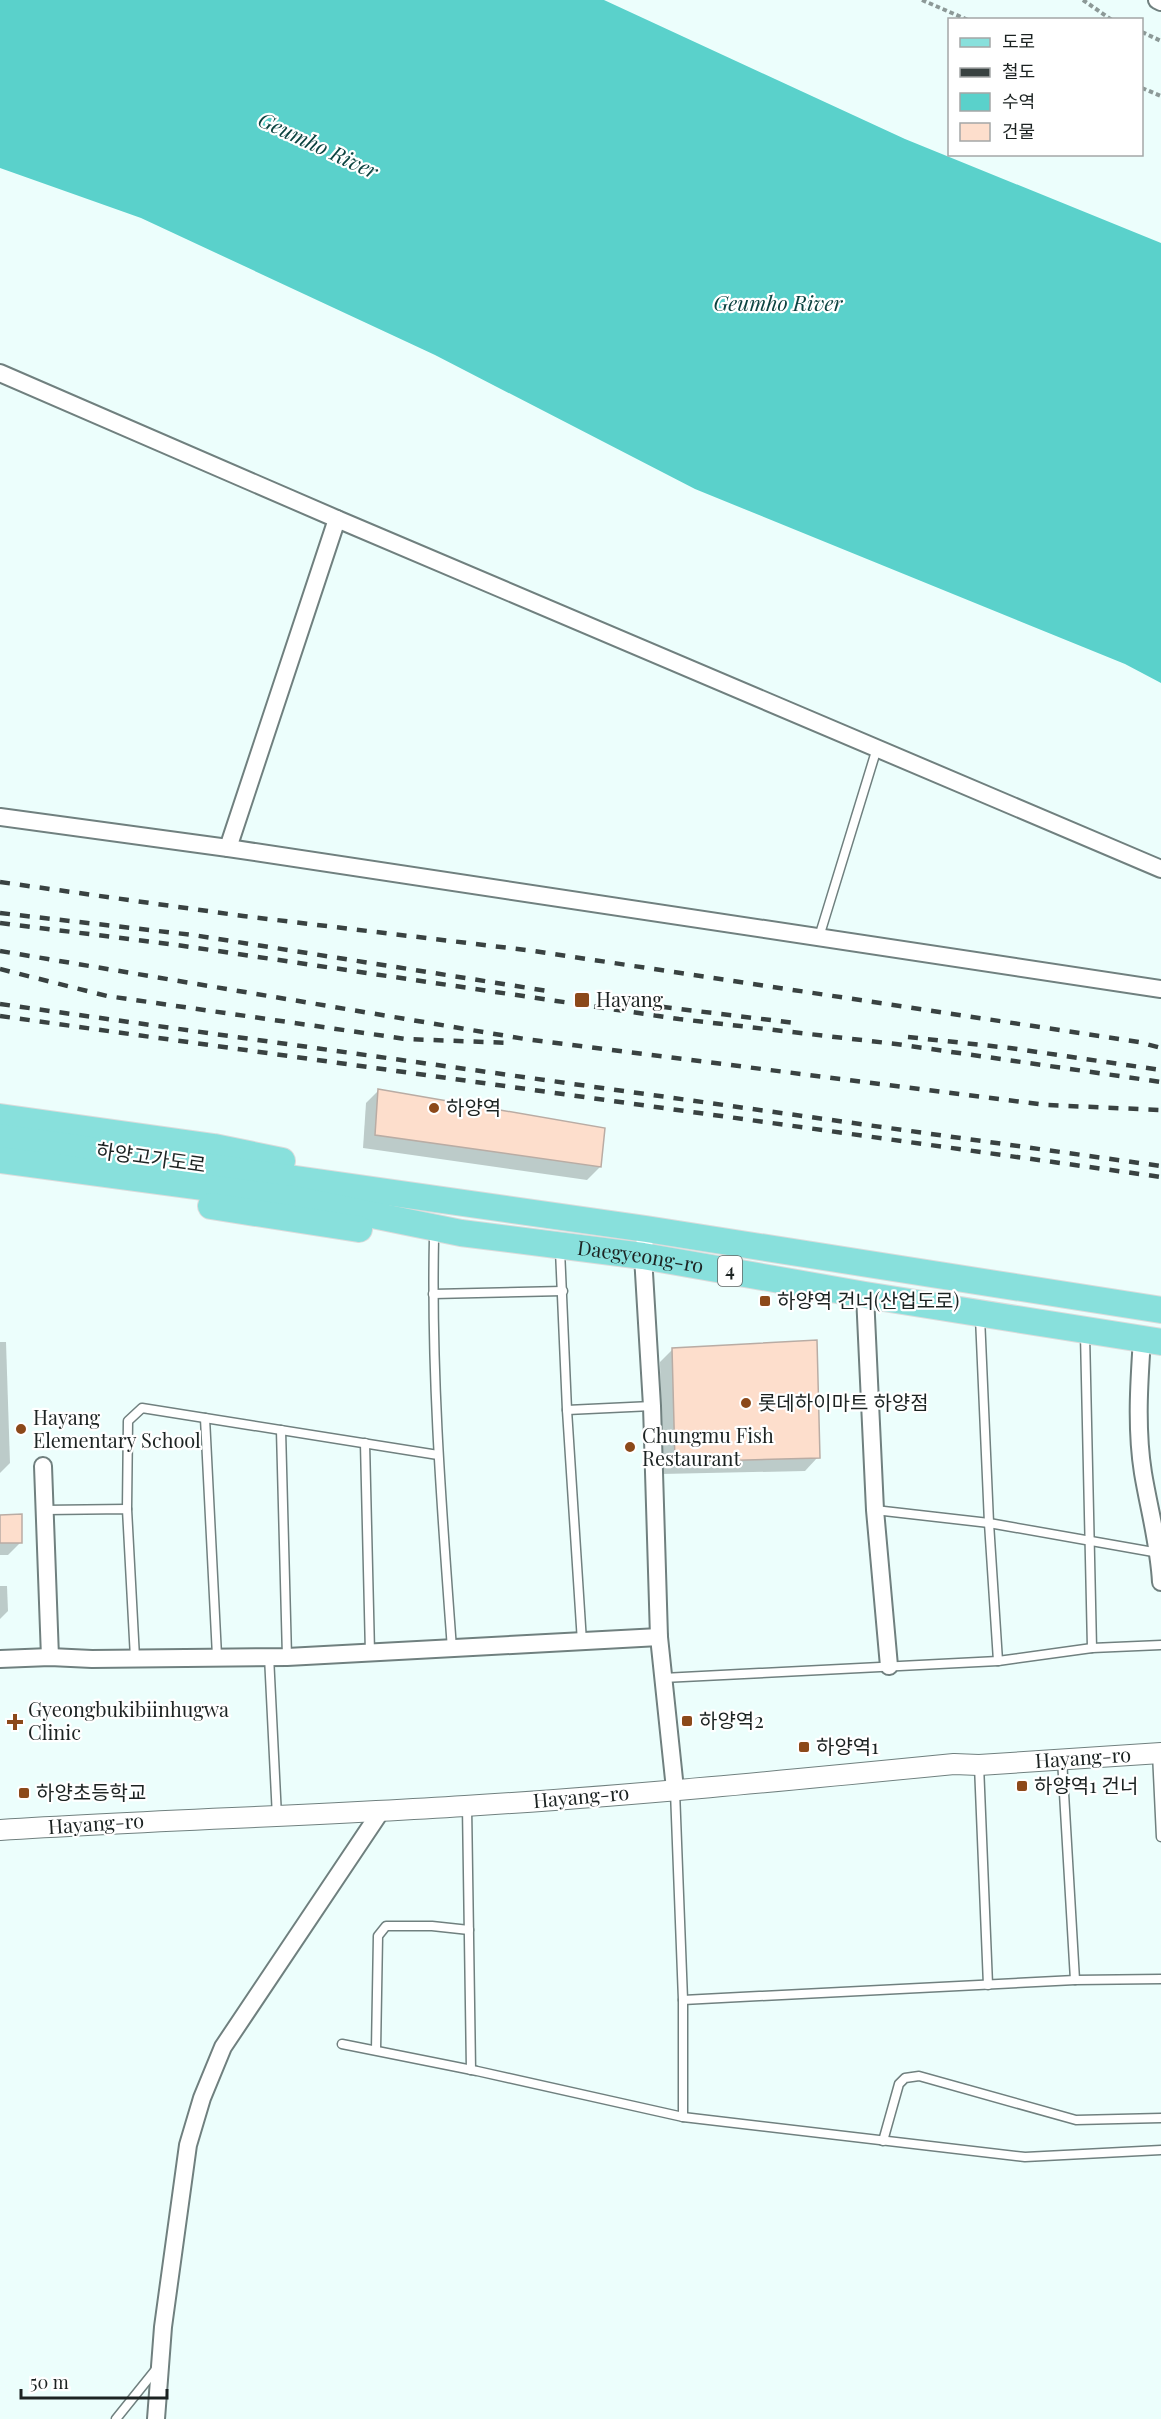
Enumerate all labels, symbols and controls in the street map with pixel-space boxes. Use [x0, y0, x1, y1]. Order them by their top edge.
legend [948, 18, 1143, 156]
text: 도로 [1002, 29, 1035, 53]
text: 철도 [1002, 59, 1035, 83]
text: 수역 [1002, 89, 1035, 113]
water label: Geumho River [254, 104, 384, 185]
text: 건물 [1002, 119, 1035, 143]
water label: Geumho River [714, 288, 844, 316]
place label: Hayang [596, 985, 664, 1012]
marker: Hayang [573, 991, 591, 1009]
place label: 하양역 [446, 1093, 501, 1120]
marker: 하양역 [427, 1101, 441, 1115]
street label: 하양고가도로 [95, 1135, 208, 1178]
street label: Daegyeong-ro [576, 1233, 706, 1278]
road number: 4 [718, 1256, 742, 1286]
place label: 하양역 건너(산업도로) [777, 1286, 959, 1313]
marker: 하양역 건너(산업도로) [758, 1294, 772, 1308]
place label: 롯데하이마트 하양점 [758, 1388, 929, 1415]
marker: 롯데하이마트 하양점 [739, 1396, 753, 1410]
place label: Hayang Elementary School [33, 1403, 201, 1453]
place label: Chungmu Fish Restaurant [642, 1421, 774, 1471]
marker: Hayang Elementary School [14, 1422, 28, 1436]
marker: Chungmu Fish Restaurant [623, 1440, 637, 1454]
place label: Gyeongbukibiinhugwa Clinic [28, 1695, 229, 1745]
place label: 하양역2 [699, 1706, 764, 1733]
marker: Gyeongbukibiinhugwa Clinic [6, 1713, 24, 1731]
marker: 하양역2 [680, 1714, 694, 1728]
place label: 하양역1 [816, 1732, 879, 1759]
marker: 하양역1 [797, 1740, 811, 1754]
street label: Hayang-ro [1034, 1740, 1132, 1773]
place label: 하양역1 건너 [1034, 1771, 1138, 1798]
place label: 하양초등학교 [36, 1778, 146, 1805]
street label: Hayang-ro [532, 1778, 630, 1813]
marker: 하양역1 건너 [1015, 1779, 1029, 1793]
marker: 하양초등학교 [17, 1786, 31, 1800]
street label: Hayang-ro [47, 1806, 145, 1839]
scale bar [21, 2362, 166, 2400]
text: 50 m [30, 2370, 69, 2394]

